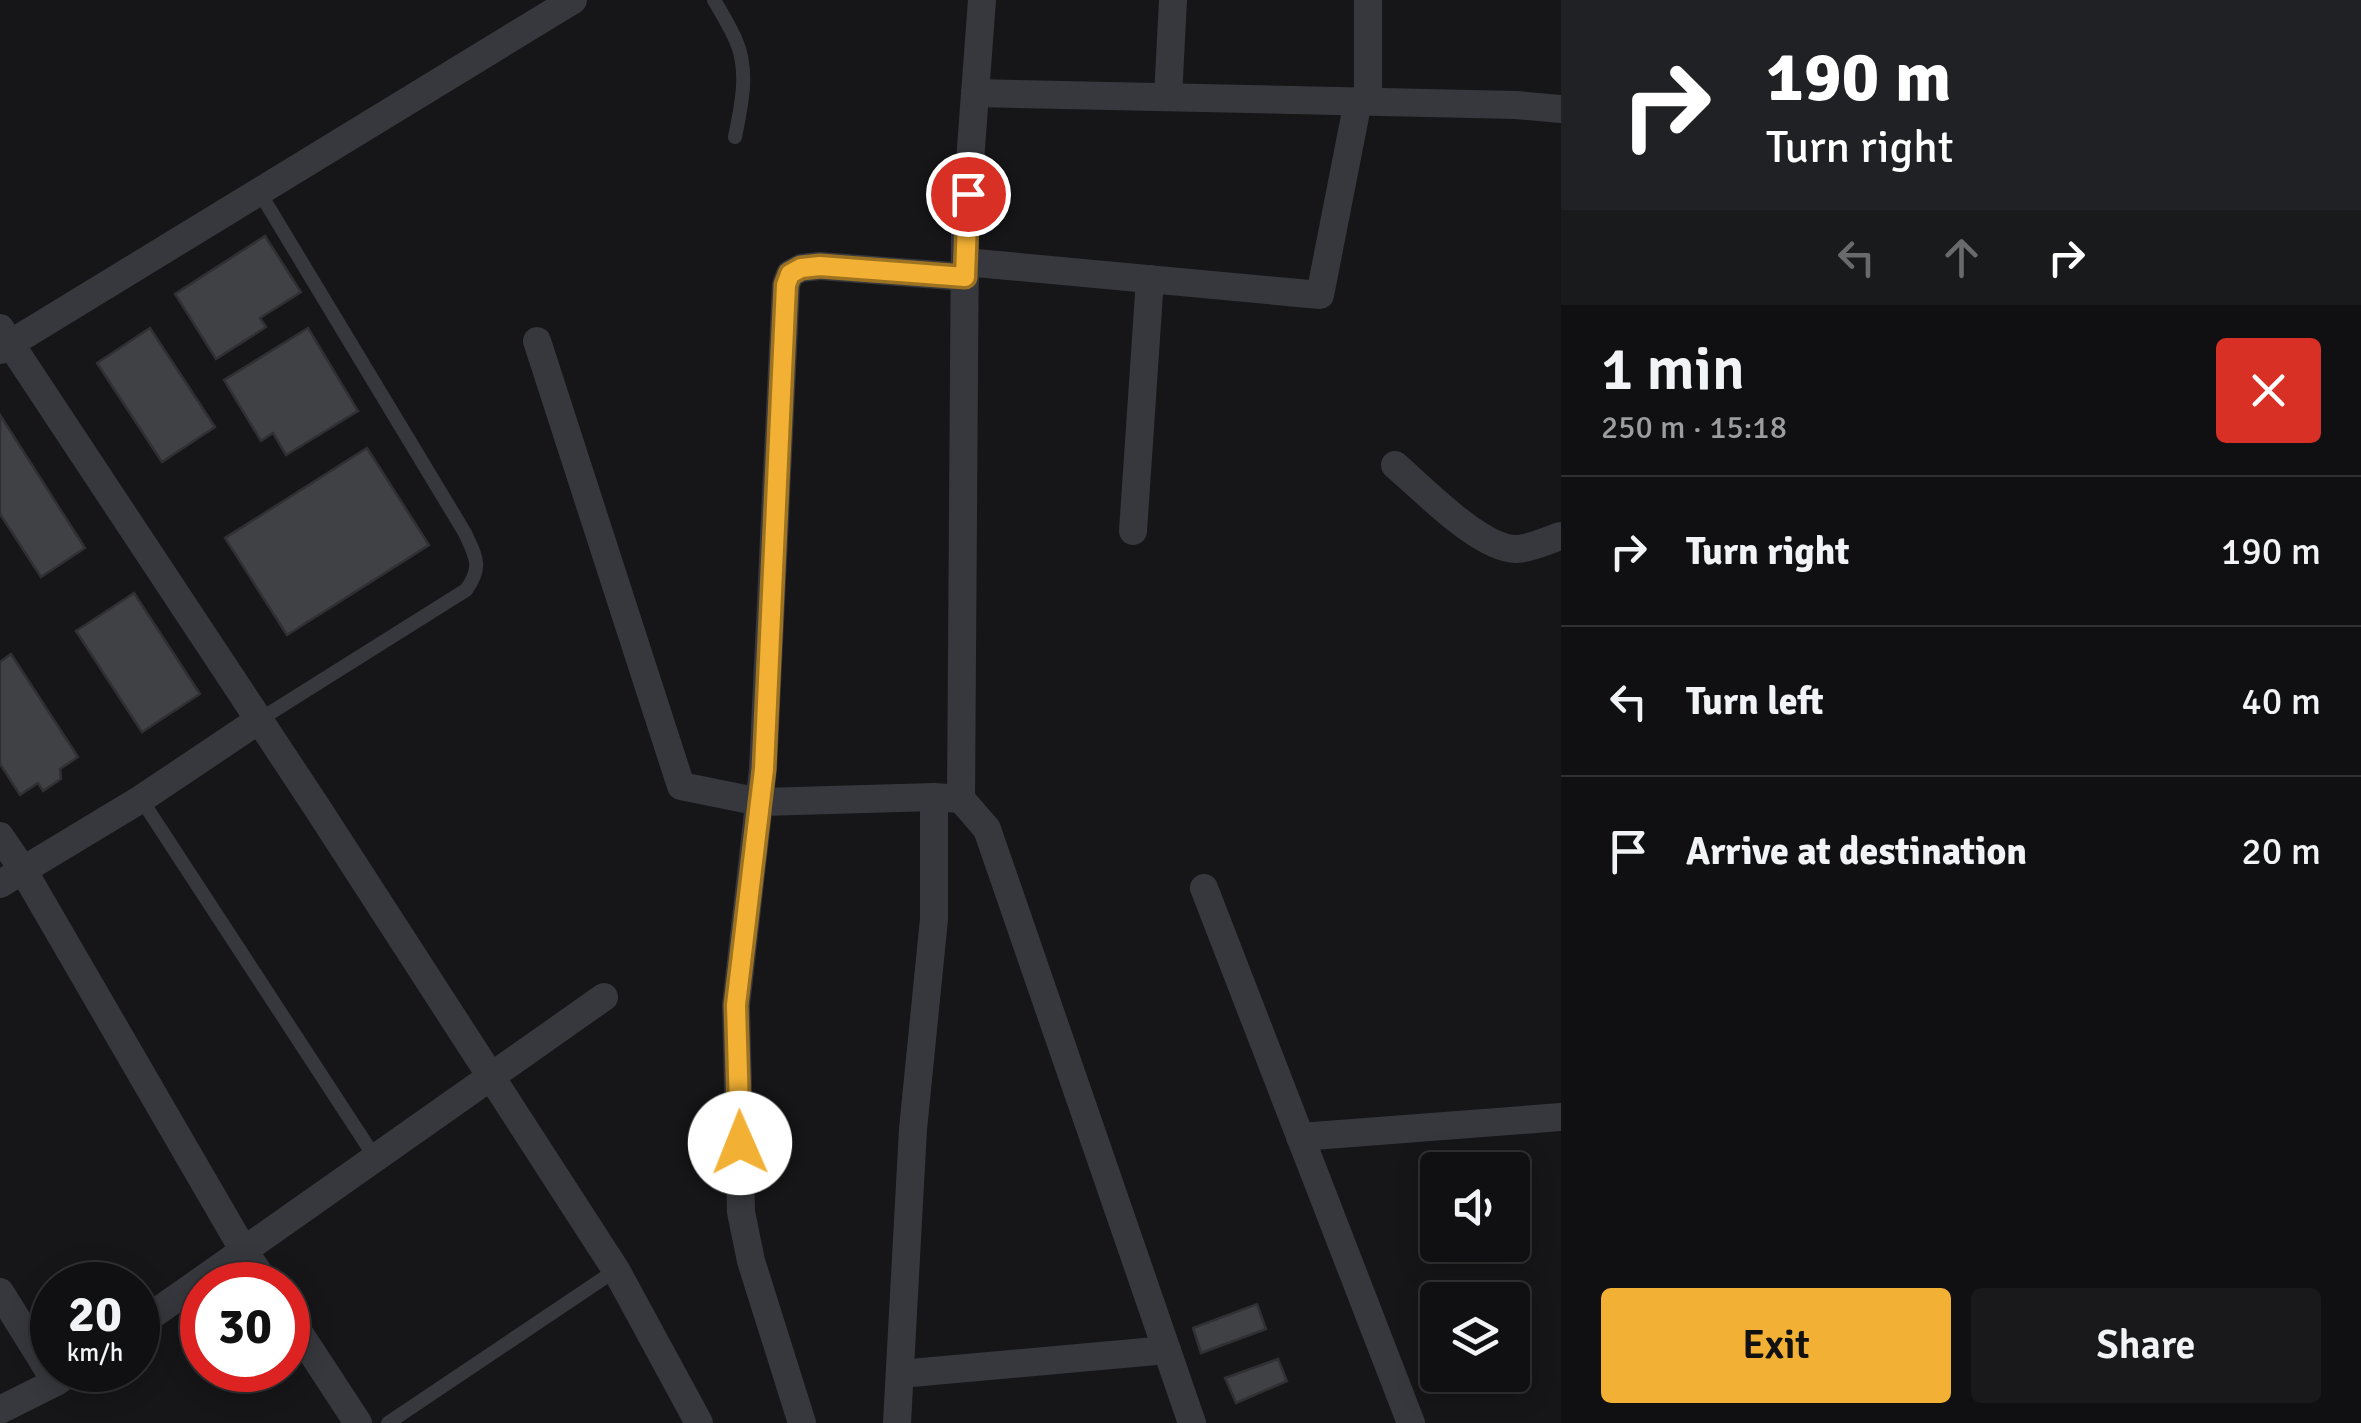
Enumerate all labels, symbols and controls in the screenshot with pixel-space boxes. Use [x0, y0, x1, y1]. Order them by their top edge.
text: 190 m [1766, 34, 1951, 120]
icon: right [1601, 40, 1731, 170]
text: Turn right [1766, 120, 1954, 175]
pin [926, 152, 1011, 237]
icon: arrive [941, 167, 996, 222]
icon: left [1829, 230, 1884, 285]
icon: ahead [1934, 230, 1989, 285]
icon: right [2039, 230, 2094, 285]
text: 1 min [1601, 333, 1745, 407]
button: close [2216, 338, 2321, 443]
text: 250 m · 15:18 [1601, 408, 1787, 447]
icon: right [1601, 524, 1656, 579]
text: Turn right [1686, 528, 1850, 575]
text: 190 m [2221, 528, 2321, 575]
icon: left [1601, 674, 1656, 729]
text: Turn left [1686, 678, 1824, 725]
text: 40 m [2241, 678, 2321, 725]
icon: arrive [1601, 824, 1656, 879]
text: Arrive at destination [1686, 828, 2027, 875]
text: 20 m [2241, 828, 2321, 875]
position arrow [688, 1091, 792, 1195]
map controls [1420, 1152, 1530, 1392]
button: sound [1420, 1152, 1530, 1262]
speed limit sign: 30 [180, 1262, 310, 1392]
button: layers [1420, 1282, 1530, 1392]
text: 20 [68, 1284, 122, 1346]
button: Exit [1601, 1288, 1951, 1403]
button: Share [1971, 1288, 2321, 1403]
text: km/h [67, 1337, 123, 1368]

